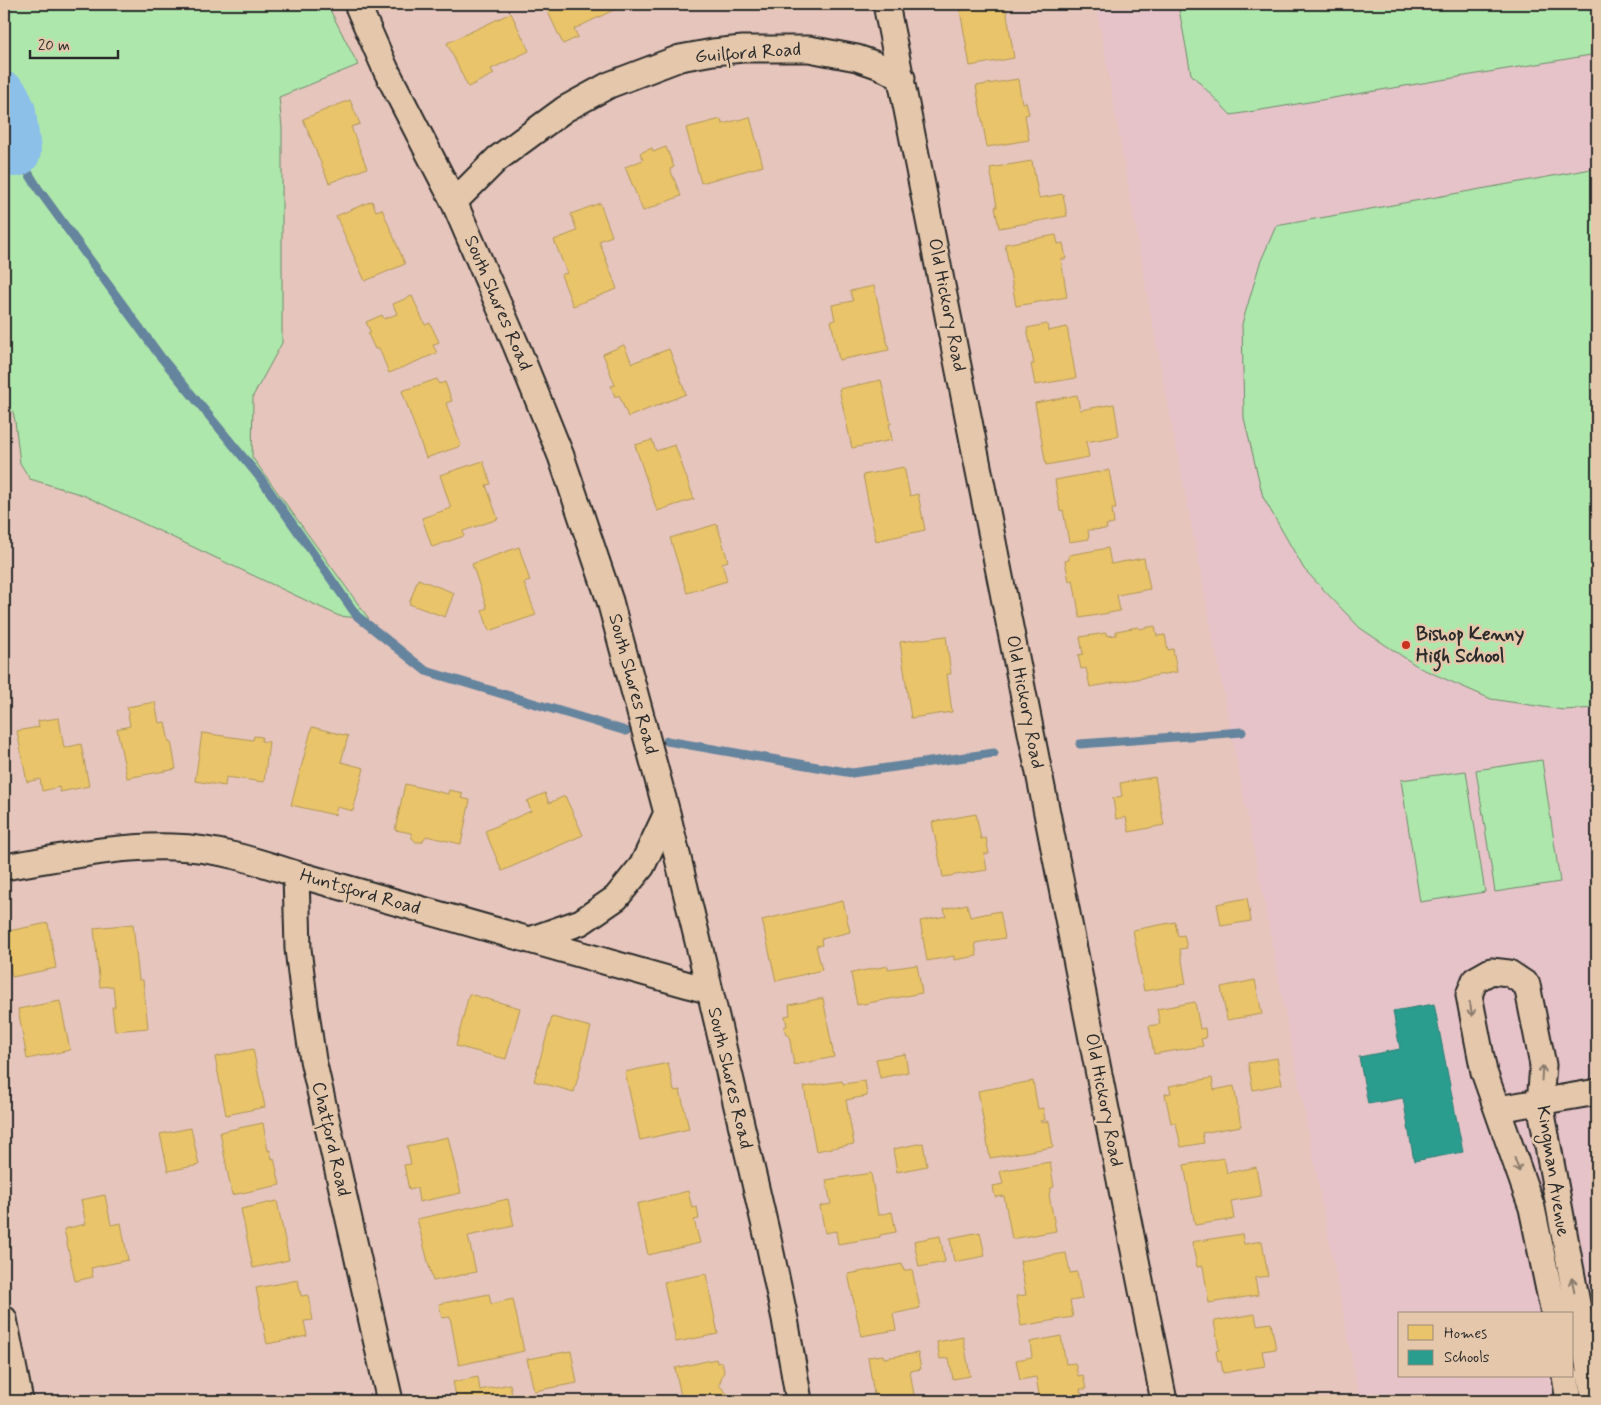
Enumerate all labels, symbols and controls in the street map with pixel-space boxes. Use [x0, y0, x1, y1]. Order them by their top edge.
scale bar [30, 28, 118, 60]
text: 20 m [38, 36, 70, 56]
street label: Guilford Road [694, 37, 802, 72]
street label: South Shores Road [458, 231, 538, 375]
street label: Old Hickory Road [921, 236, 972, 374]
street label: South Shores Road [602, 611, 664, 757]
place label: Bishop Kenny High School [1416, 622, 1524, 672]
street label: Old Hickory Road [999, 633, 1050, 771]
marker: Bishop Kenny High School [1400, 639, 1412, 651]
street label: Huntsford Road [296, 863, 423, 924]
one-way arrow [1467, 1001, 1477, 1017]
street label: South Shores Road [702, 1005, 758, 1151]
street label: Old Hickory Road [1078, 1031, 1129, 1169]
one-way arrow [1538, 1065, 1547, 1081]
street label: Chatford Road [303, 1079, 356, 1199]
street label: Kingman Avenue [1528, 1104, 1576, 1239]
one-way arrow [1513, 1157, 1522, 1172]
one-way arrow [1567, 1277, 1577, 1293]
legend [1398, 1312, 1574, 1378]
text: Homes [1444, 1324, 1487, 1344]
text: Schools [1444, 1348, 1490, 1368]

